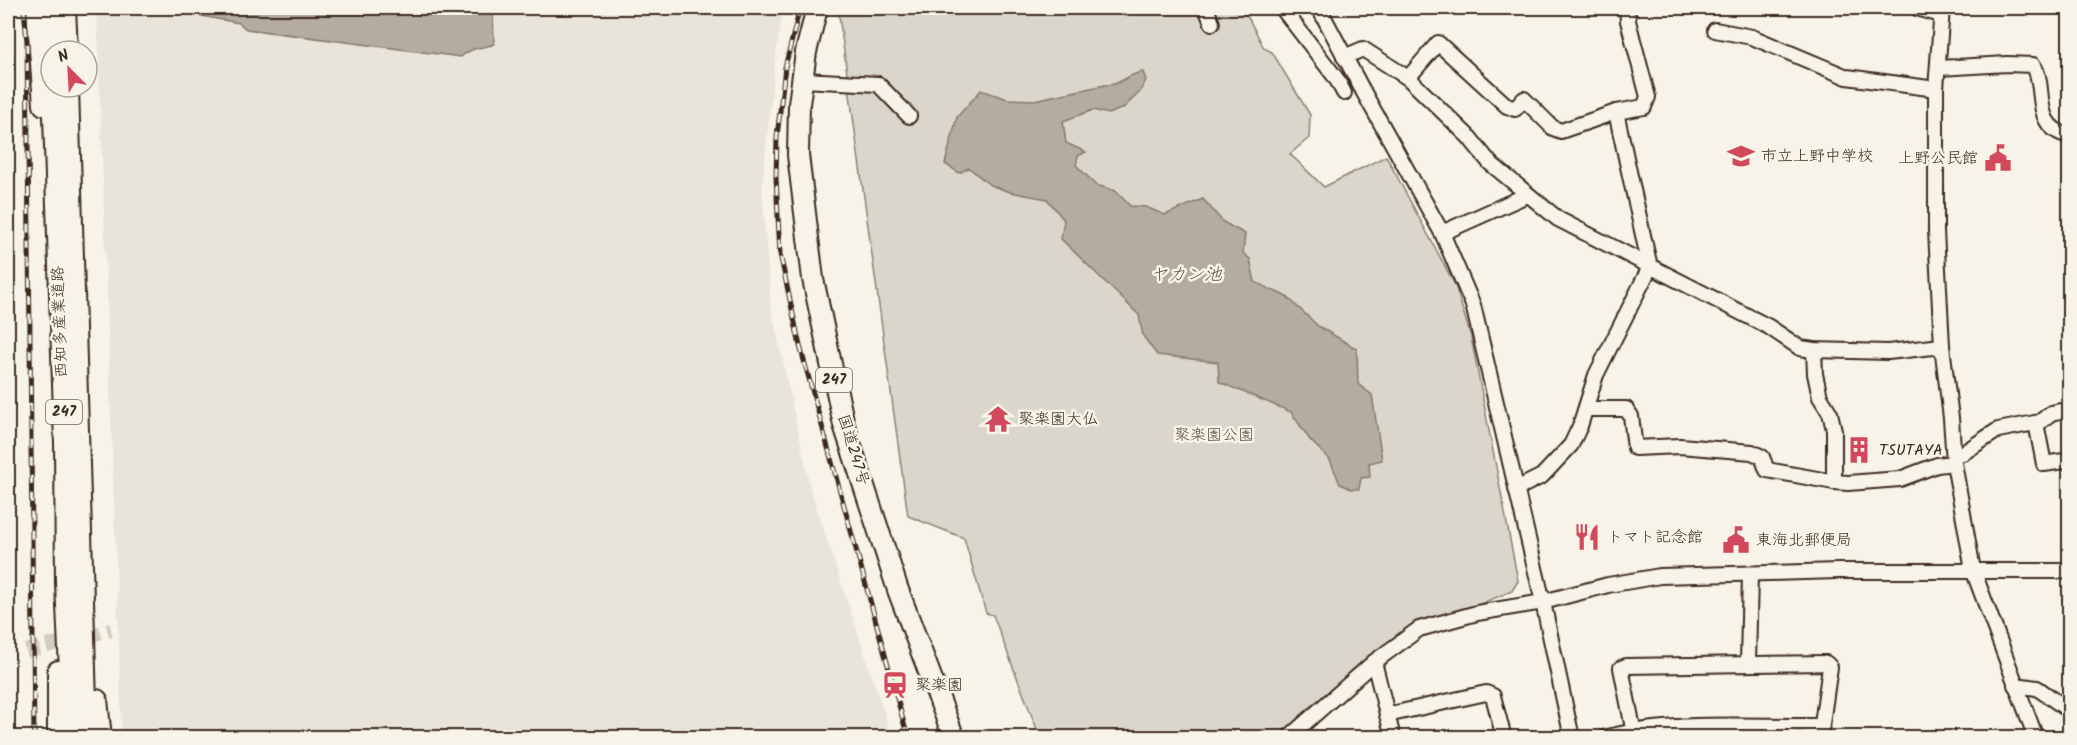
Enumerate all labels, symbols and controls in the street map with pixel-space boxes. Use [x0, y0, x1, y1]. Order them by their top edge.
north arrow [39, 39, 99, 99]
text: N [54, 43, 73, 70]
school or university icon: 市立上野中学校 [1726, 141, 1756, 171]
public building icon: 上野公民館 [1983, 143, 2013, 173]
place label: 市立上野中学校 [1761, 144, 1873, 169]
place label: 上野公民館 [1898, 146, 1978, 171]
water label: ヤカン池 [1150, 261, 1223, 290]
street label: 西知多産業道路 [46, 266, 74, 378]
road number: 247 [816, 368, 852, 392]
road number: 247 [46, 400, 82, 424]
temple icon: 聚楽園大仏 [983, 404, 1013, 434]
place label: 聚楽園大仏 [1018, 407, 1098, 432]
street label: 国道247号 [830, 411, 876, 489]
park label: 聚楽園公園 [1174, 423, 1254, 448]
building icon: TSUTAYA [1844, 435, 1874, 465]
place label: TSUTAYA [1879, 438, 1943, 463]
restaurant icon: トマト記念館 [1572, 522, 1602, 552]
place label: トマト記念館 [1607, 525, 1703, 550]
public building icon: 東海北郵便局 [1721, 525, 1751, 555]
place label: 東海北郵便局 [1756, 528, 1852, 553]
station icon: 聚楽園 [880, 670, 910, 700]
place label: 聚楽園 [915, 673, 963, 698]

